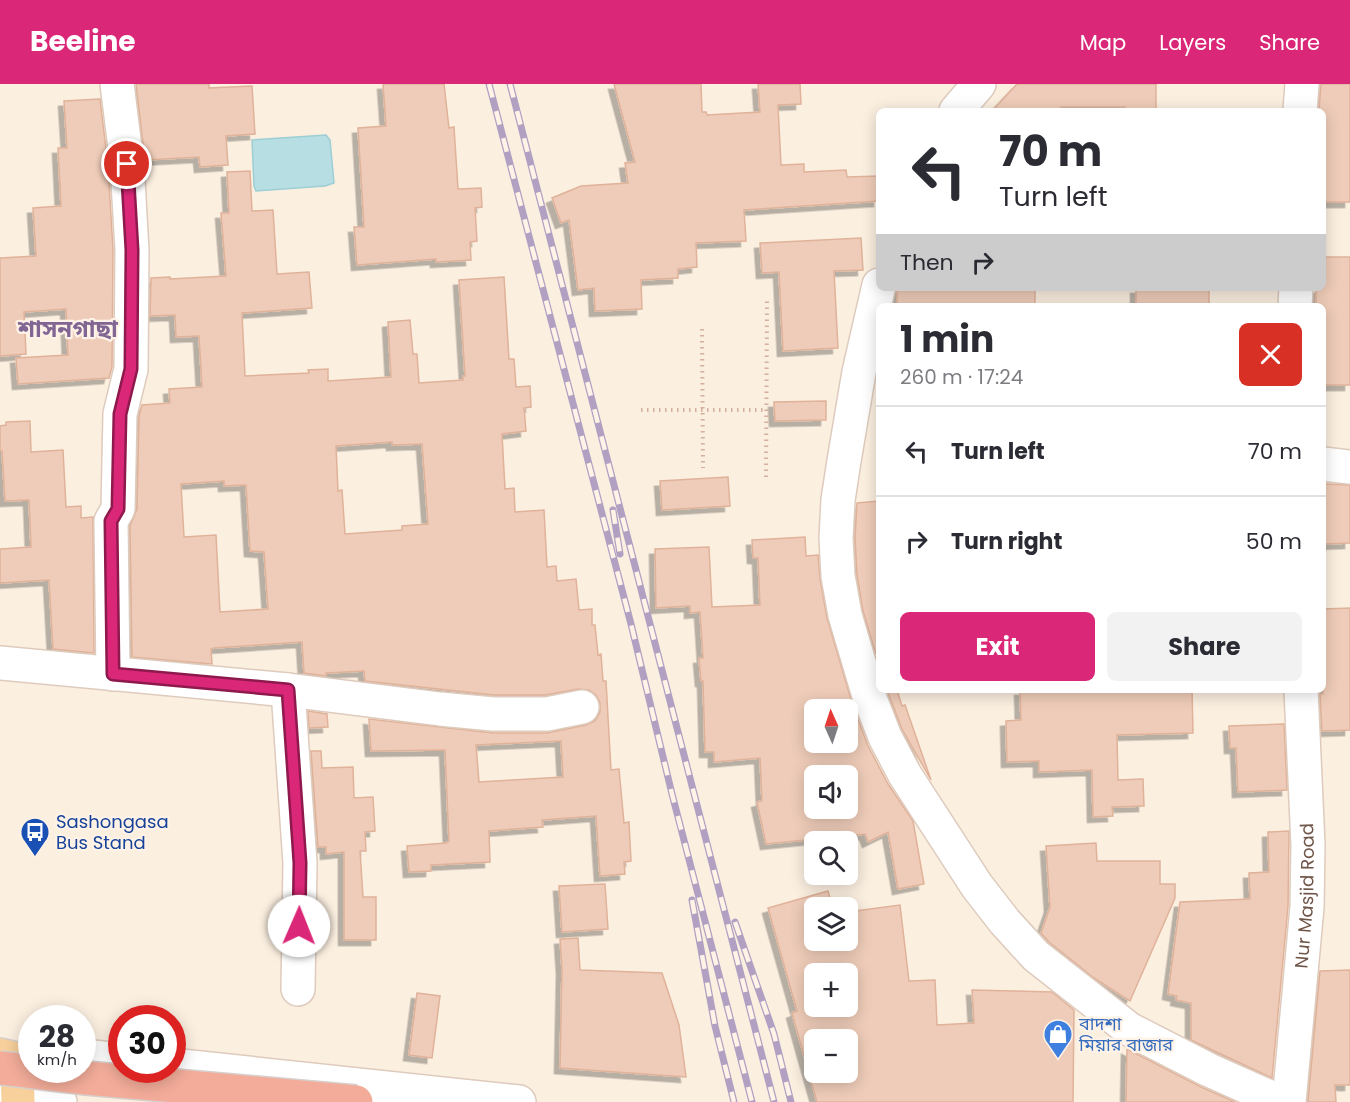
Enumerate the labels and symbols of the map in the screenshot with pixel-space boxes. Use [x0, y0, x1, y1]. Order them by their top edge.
pin [101, 138, 152, 189]
district label: শাসনগাছা [17, 312, 119, 345]
north arrow [804, 699, 858, 753]
place label: Sashongasa Bus Stand [56, 809, 169, 855]
bus stop icon: Sashongasa Bus Stand [19, 816, 51, 858]
street label: Nur Masjid Road [1288, 823, 1320, 969]
position arrow [267, 894, 331, 958]
speed limit sign: 30 [108, 1005, 186, 1083]
place label: বাদশা মিয়ার বাজার [1078, 1011, 1173, 1057]
shop icon: বাদশা মিয়ার বাজার [1042, 1018, 1074, 1060]

